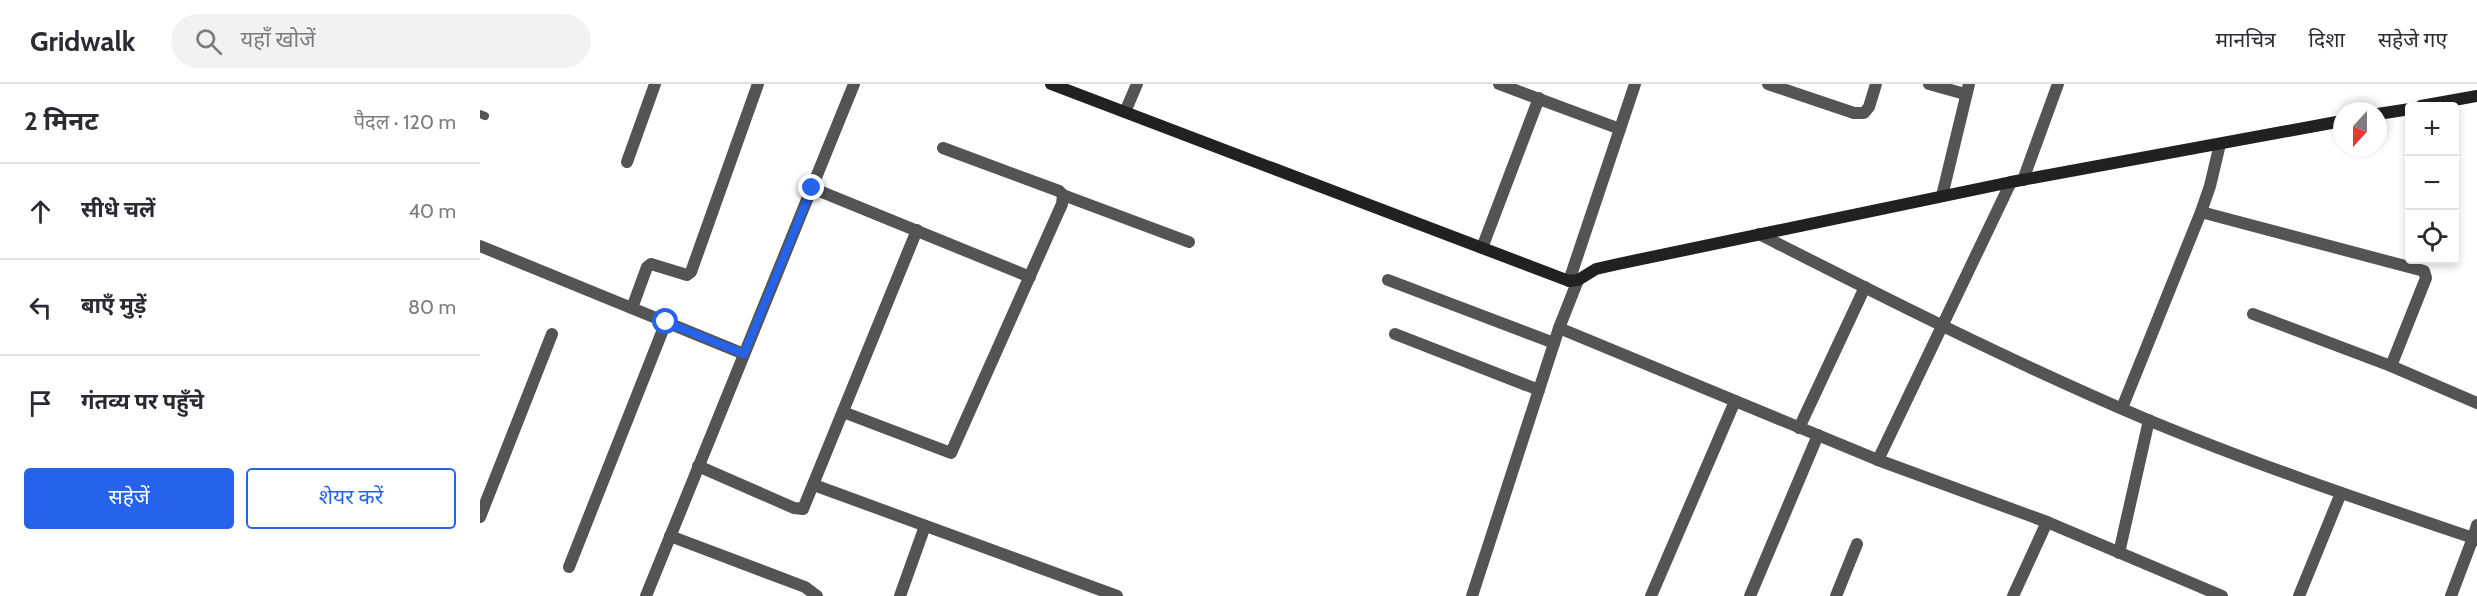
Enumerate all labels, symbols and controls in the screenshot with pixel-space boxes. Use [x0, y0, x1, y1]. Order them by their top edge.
search box [171, 14, 591, 68]
text: Gridwalk [30, 24, 135, 58]
icon: search [192, 25, 225, 58]
text: यहाँ खोजें [240, 26, 316, 53]
text: मानचित्र [2216, 27, 2276, 52]
text: दिशा [2309, 27, 2345, 52]
text: सहेजे गए [2378, 27, 2447, 52]
north arrow [2333, 102, 2387, 156]
map controls [2405, 102, 2459, 264]
button: + [2405, 102, 2459, 156]
text: 2 मिनट [24, 105, 98, 137]
text: पैदल · 120 m [354, 110, 456, 134]
button: − [2405, 156, 2459, 210]
route end [798, 174, 824, 200]
icon: ahead [24, 195, 57, 228]
text: सीधे चलें [81, 196, 155, 223]
text: 40 m [408, 199, 456, 223]
button: locate [2405, 210, 2459, 264]
icon: left [24, 291, 57, 324]
text: बाएँ मुड़ें [81, 292, 146, 319]
text: 80 m [408, 295, 456, 319]
route start [652, 308, 678, 334]
icon: arrive [24, 387, 57, 420]
text: गंतव्य पर पहुँचे [81, 388, 204, 415]
button: सहेजें [24, 468, 234, 529]
button: शेयर करें [246, 468, 456, 529]

